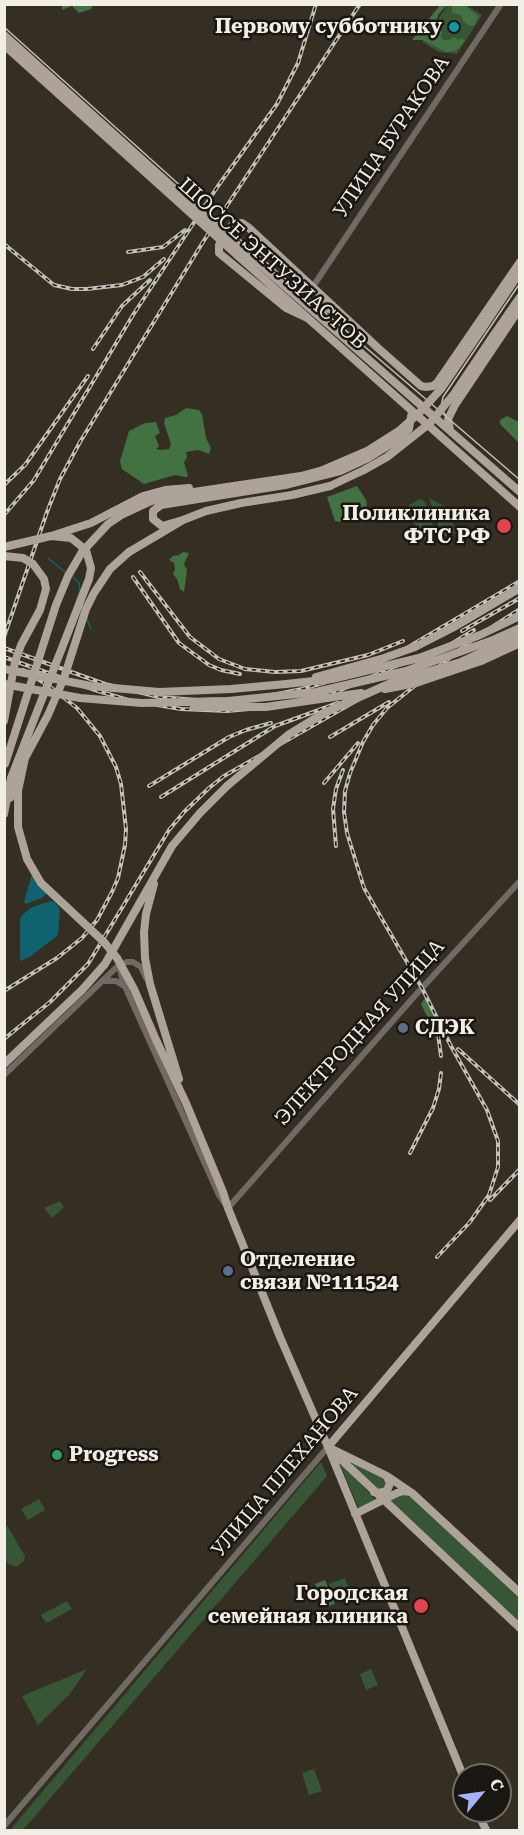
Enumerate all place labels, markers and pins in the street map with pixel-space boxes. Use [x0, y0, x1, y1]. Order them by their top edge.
place label: Первому субботнику [215, 15, 442, 39]
marker: Первому субботнику [447, 20, 461, 34]
place label: Поликлиника ФТС РФ [343, 502, 490, 549]
marker: Поликлиника ФТС РФ [495, 517, 513, 535]
place label: СДЭК [415, 1016, 475, 1040]
marker: СДЭК [396, 1021, 410, 1035]
place label: Отделение связи №111524 [240, 1248, 399, 1295]
marker: Отделение связи №111524 [221, 1264, 235, 1278]
place label: Progress [69, 1443, 159, 1467]
marker: Progress [50, 1448, 64, 1462]
place label: Городская семейная клиника [208, 1582, 408, 1629]
marker: Городская семейная клиника [412, 1597, 430, 1615]

